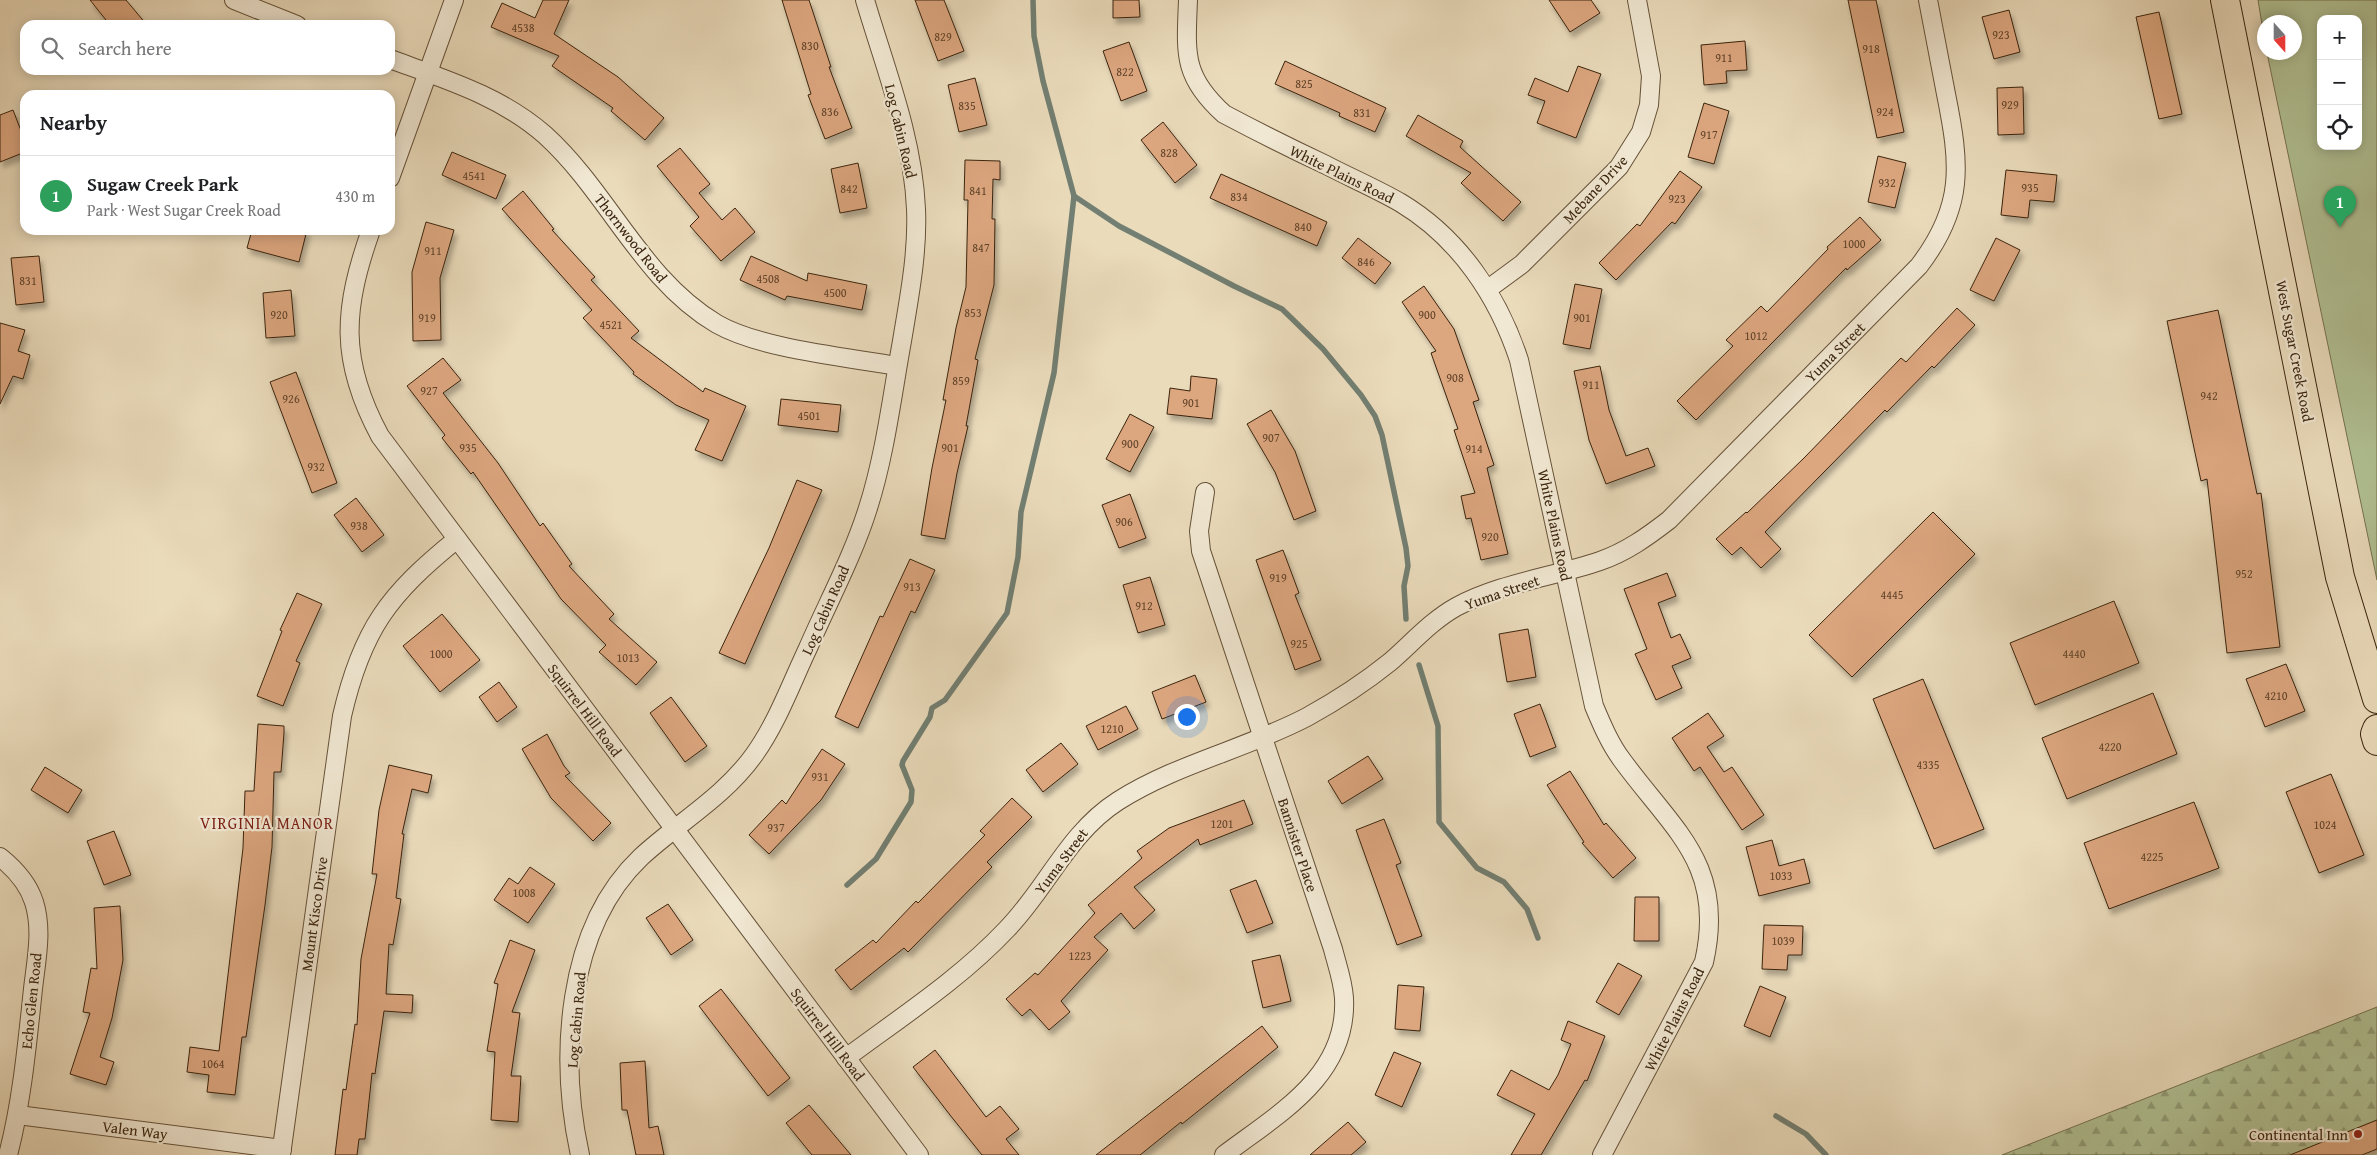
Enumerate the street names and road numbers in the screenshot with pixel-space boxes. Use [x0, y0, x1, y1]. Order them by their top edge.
street label: Log Cabin Road [880, 82, 922, 180]
street label: White Plains Road [1286, 140, 1398, 208]
street label: Mebane Drive [1558, 150, 1632, 228]
street label: Thornwood Road [590, 189, 672, 287]
street label: West Sugar Creek Road [2271, 278, 2319, 424]
street label: Yuma Street [1800, 317, 1870, 387]
street label: White Plains Road [1533, 467, 1577, 583]
street label: Log Cabin Road [796, 562, 854, 658]
street label: Yuma Street [1462, 569, 1543, 615]
street label: Squirrel Hill Road [543, 659, 627, 761]
street label: Bannister Place [1273, 795, 1323, 895]
street label: Yuma Street [1029, 823, 1093, 898]
street label: Mount Kisco Drive [296, 855, 332, 973]
street label: Echo Glen Road [16, 952, 46, 1050]
street label: White Plains Road [1639, 964, 1709, 1074]
street label: Log Cabin Road [561, 971, 591, 1069]
street label: Squirrel Hill Road [786, 983, 870, 1085]
street label: Valen Way [101, 1116, 169, 1144]

